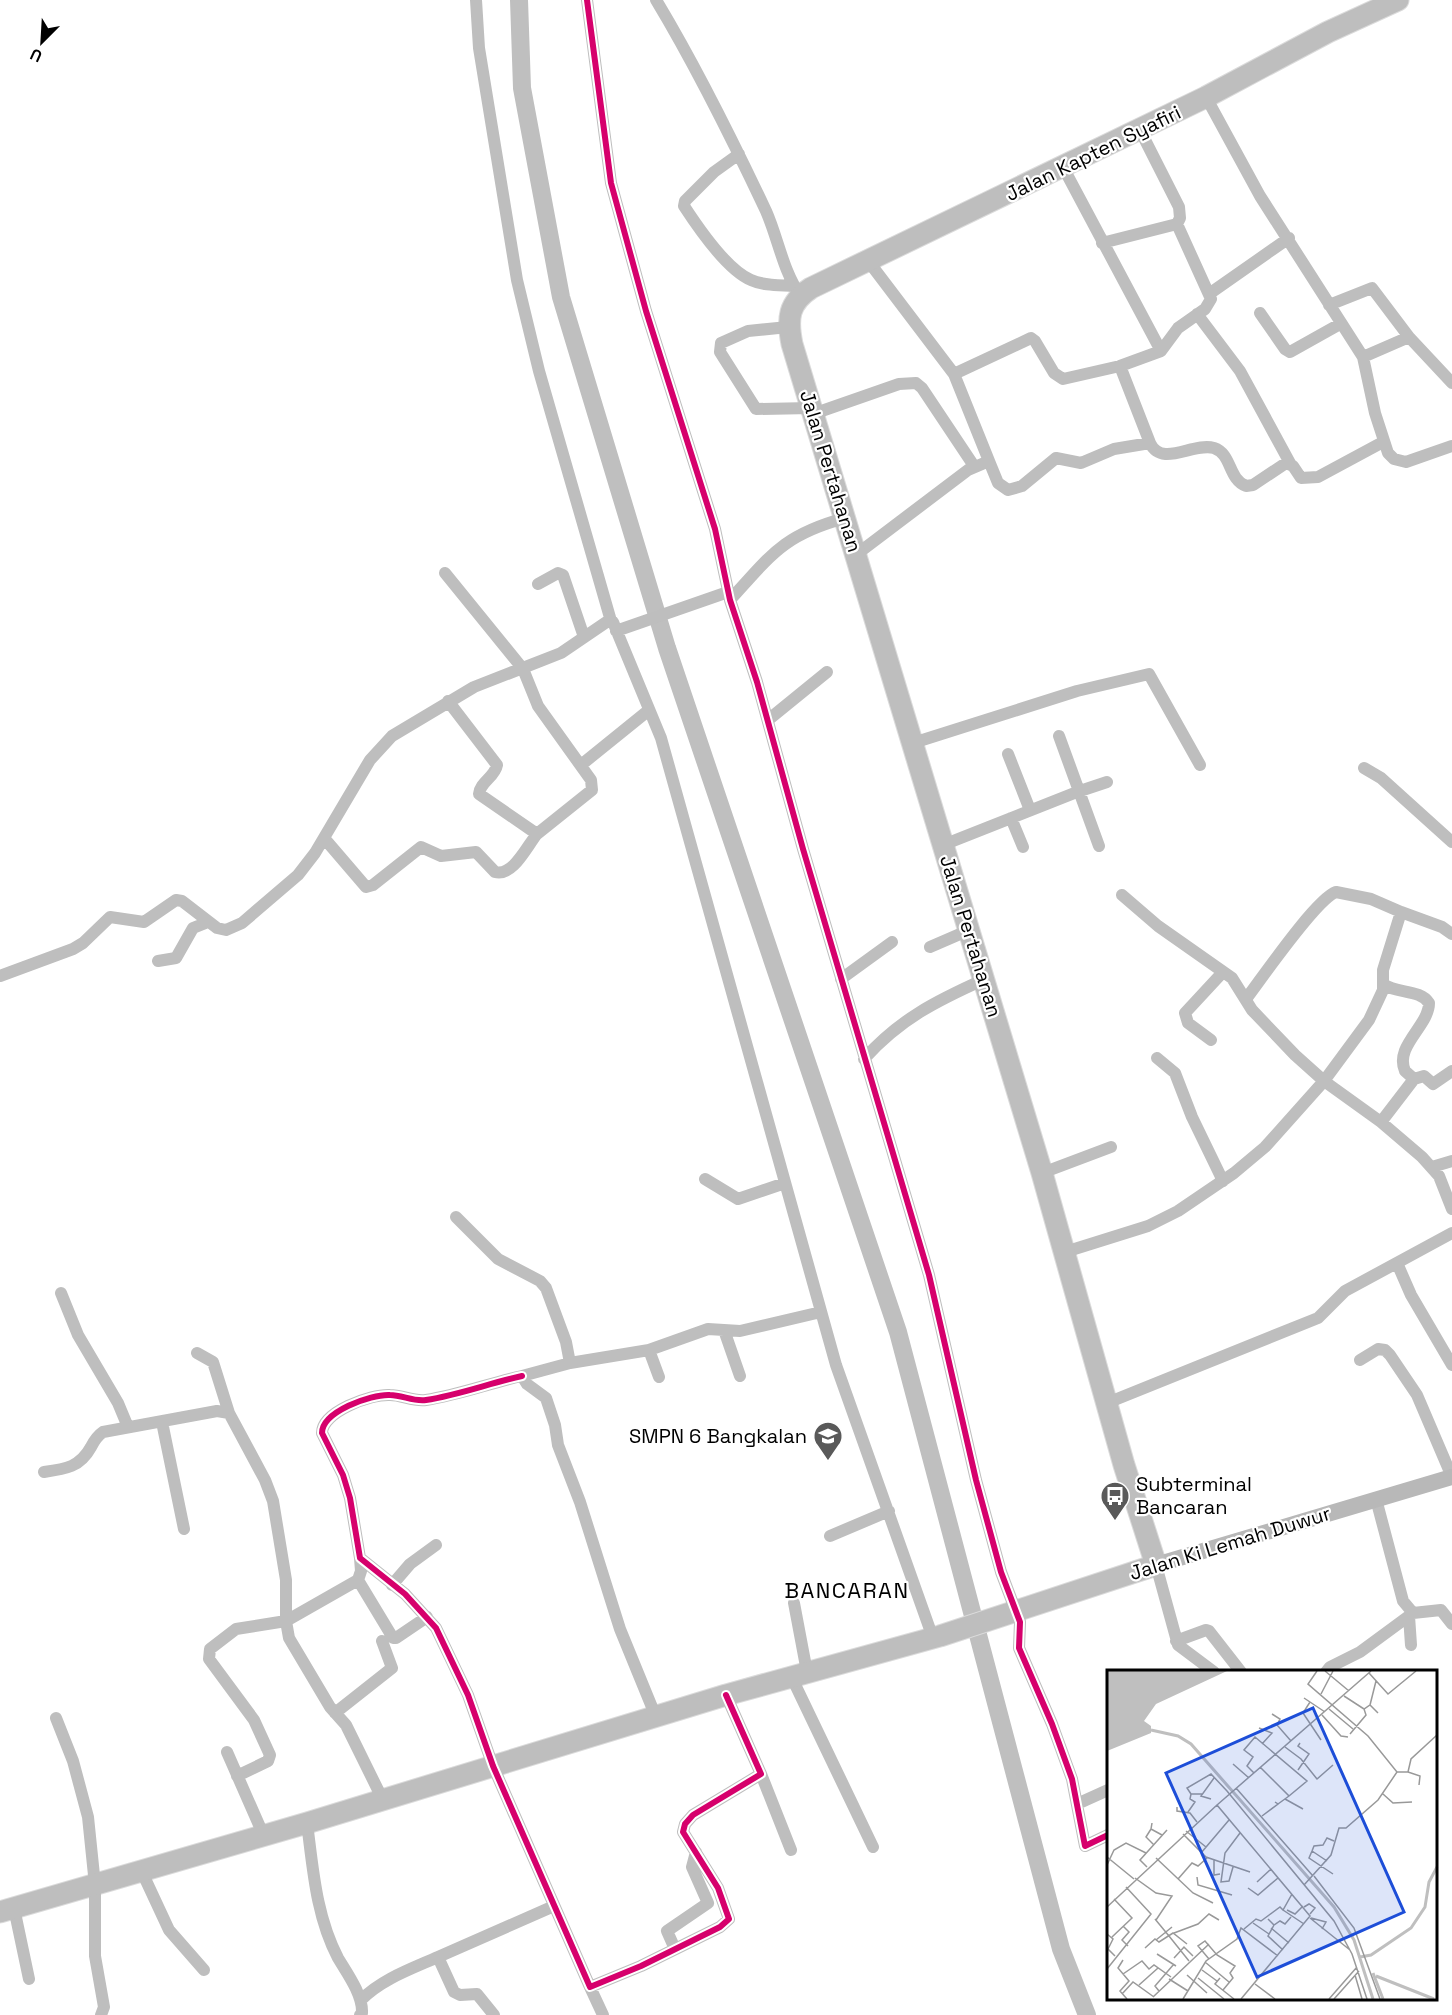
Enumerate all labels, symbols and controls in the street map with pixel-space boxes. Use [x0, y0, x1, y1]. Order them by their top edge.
north arrow [12, 12, 72, 72]
text: U [27, 43, 45, 67]
street label: Jalan Kapten Syafiri [1001, 99, 1185, 207]
street label: Jalan Pertahanan [794, 387, 868, 555]
street label: Jalan Pertahanan [934, 852, 1008, 1020]
school or university icon: SMPN 6 Bangkalan [812, 1420, 844, 1462]
place label: SMPN 6 Bangkalan [629, 1423, 807, 1449]
place label: Subterminal Bancaran [1136, 1471, 1252, 1520]
bus stop icon: Subterminal Bancaran [1099, 1480, 1131, 1522]
street label: Jalan Ki Lemah Duwur [1126, 1500, 1334, 1586]
district label: BANCARAN [784, 1576, 910, 1604]
inset map [1107, 1670, 1437, 2000]

